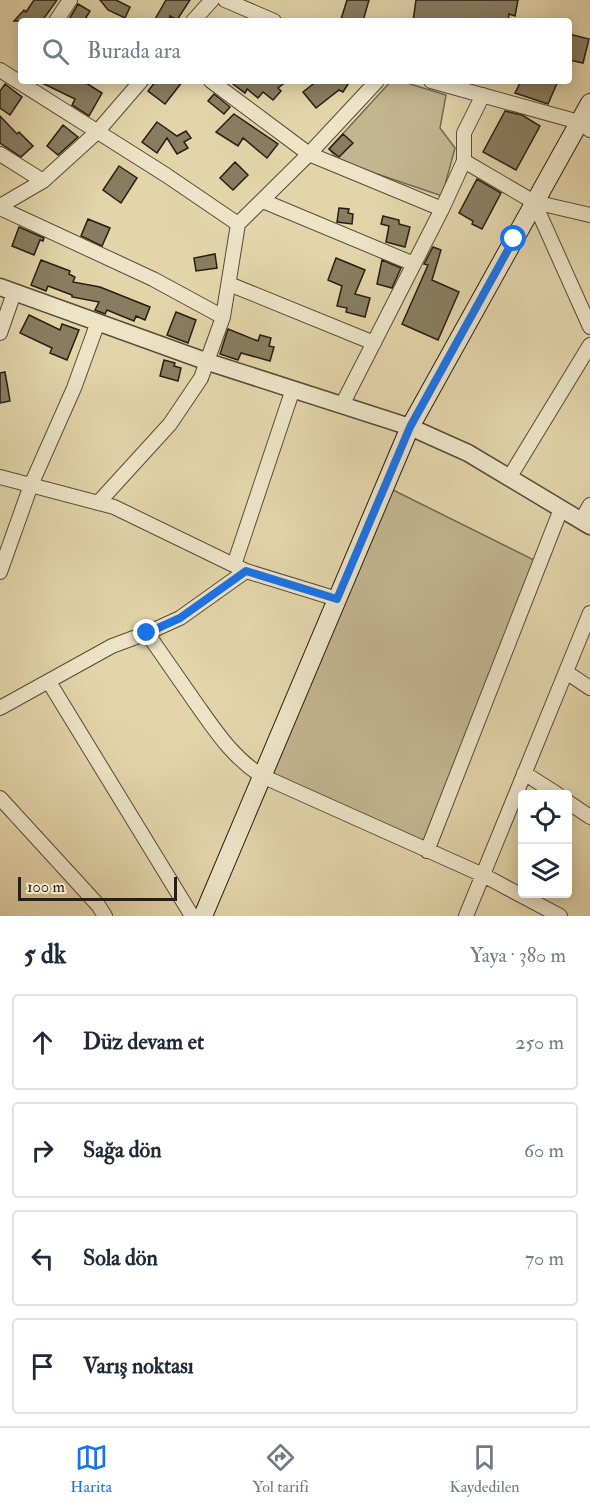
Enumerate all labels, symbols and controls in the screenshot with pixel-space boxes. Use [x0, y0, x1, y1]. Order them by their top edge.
search box [18, 18, 572, 84]
icon: search [39, 35, 72, 68]
text: Burada ara [87, 37, 181, 65]
route start [500, 225, 526, 251]
route end [133, 619, 159, 645]
map controls [518, 790, 572, 898]
button: locate [518, 790, 572, 844]
button: layers [518, 844, 572, 898]
scale bar [18, 874, 177, 902]
text: 100 m [27, 877, 65, 897]
text: 5 dk [24, 939, 66, 971]
text: Yaya · 380 m [470, 943, 566, 968]
icon: ahead [26, 1026, 59, 1059]
text: Düz devam et [83, 1028, 204, 1056]
text: 250 m [515, 1030, 564, 1055]
icon: right [26, 1134, 59, 1167]
text: Sağa dön [83, 1136, 162, 1164]
text: 60 m [524, 1138, 564, 1163]
icon: left [26, 1242, 59, 1275]
text: Sola dön [83, 1244, 158, 1272]
text: 70 m [525, 1246, 564, 1271]
icon: arrive [26, 1350, 59, 1383]
text: Varış noktası [83, 1352, 194, 1380]
tab: Harita [70, 1441, 112, 1497]
tab: Yol tarifi [253, 1441, 309, 1497]
tab: Kaydedilen [449, 1441, 520, 1497]

